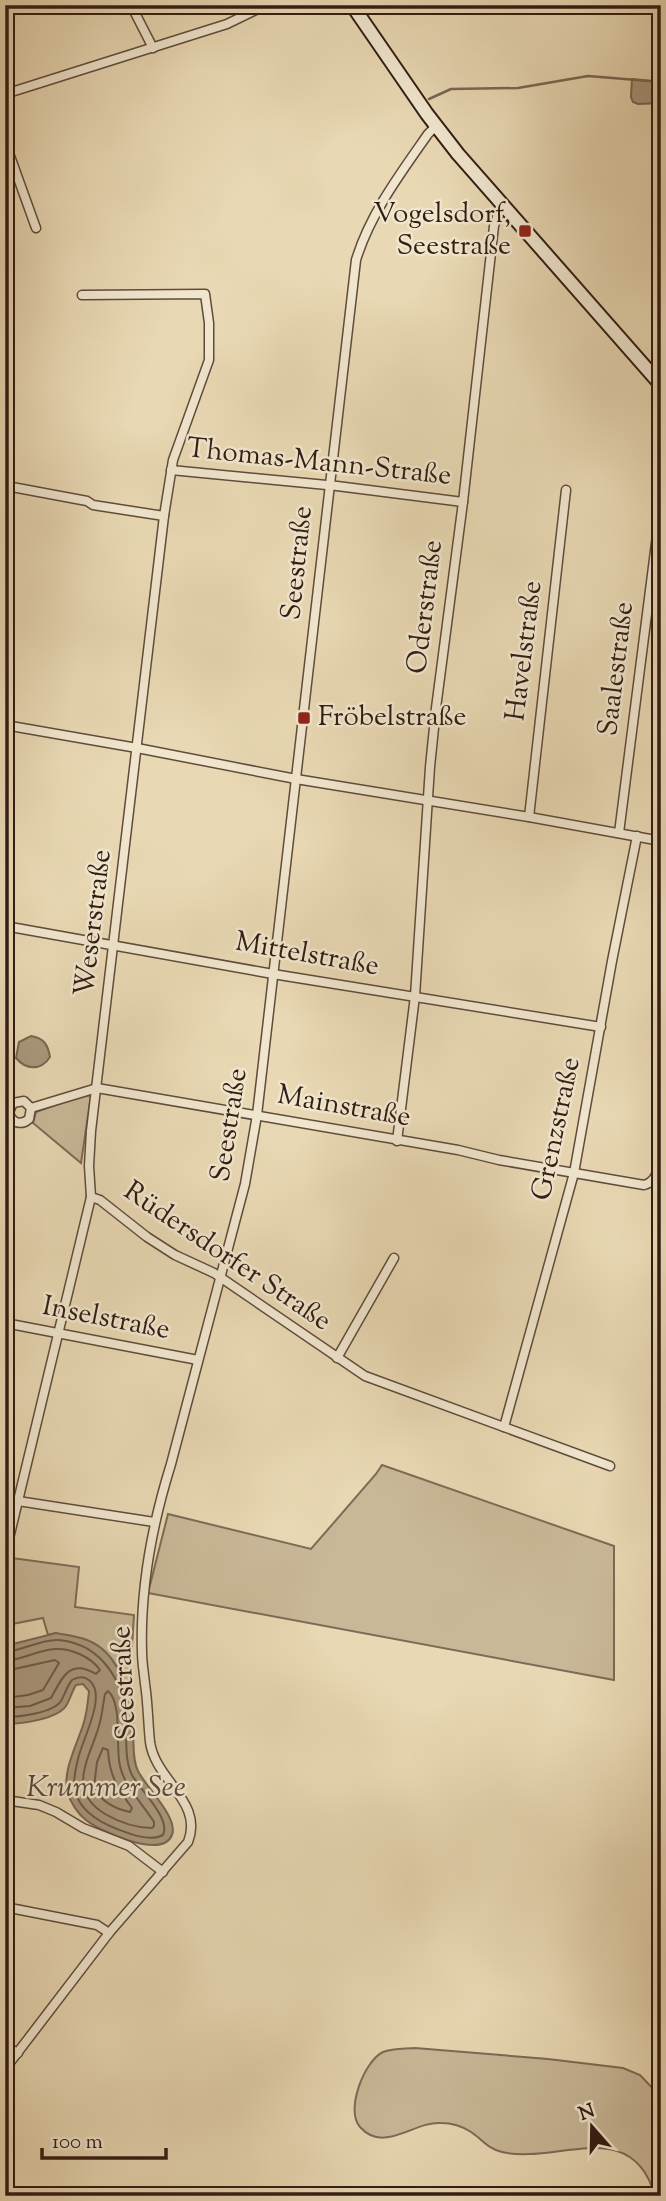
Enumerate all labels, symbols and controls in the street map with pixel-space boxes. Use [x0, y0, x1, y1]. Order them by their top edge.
place label: Vogelsdorf, Seestraße [373, 195, 511, 267]
marker: Vogelsdorf, Seestraße [517, 223, 533, 239]
street label: Thomas-Mann-Straße [185, 429, 453, 497]
street label: Seestraße [272, 504, 324, 622]
street label: Oderstraße [398, 538, 454, 676]
street label: Havelstraße [497, 579, 553, 723]
street label: Saalestraße [589, 600, 645, 738]
place label: Fröbelstraße [318, 698, 466, 738]
marker: Fröbelstraße [296, 710, 312, 726]
street label: Weserstraße [65, 847, 123, 999]
street label: Mittelstraße [232, 923, 382, 987]
street label: Grenzstraße [522, 1054, 592, 1204]
street label: Seestraße [201, 1065, 259, 1185]
street label: Mainstraße [274, 1076, 414, 1138]
street label: Rüdersdorfer Straße [115, 1172, 339, 1342]
street label: Inselstraße [39, 1287, 173, 1351]
street label: Seestraße [102, 1625, 148, 1741]
water label: Krummer See [26, 1767, 186, 1810]
north arrow [558, 2092, 628, 2162]
text: N [575, 2098, 599, 2129]
scale bar [42, 2117, 166, 2161]
text: 100 m [52, 2128, 103, 2158]

